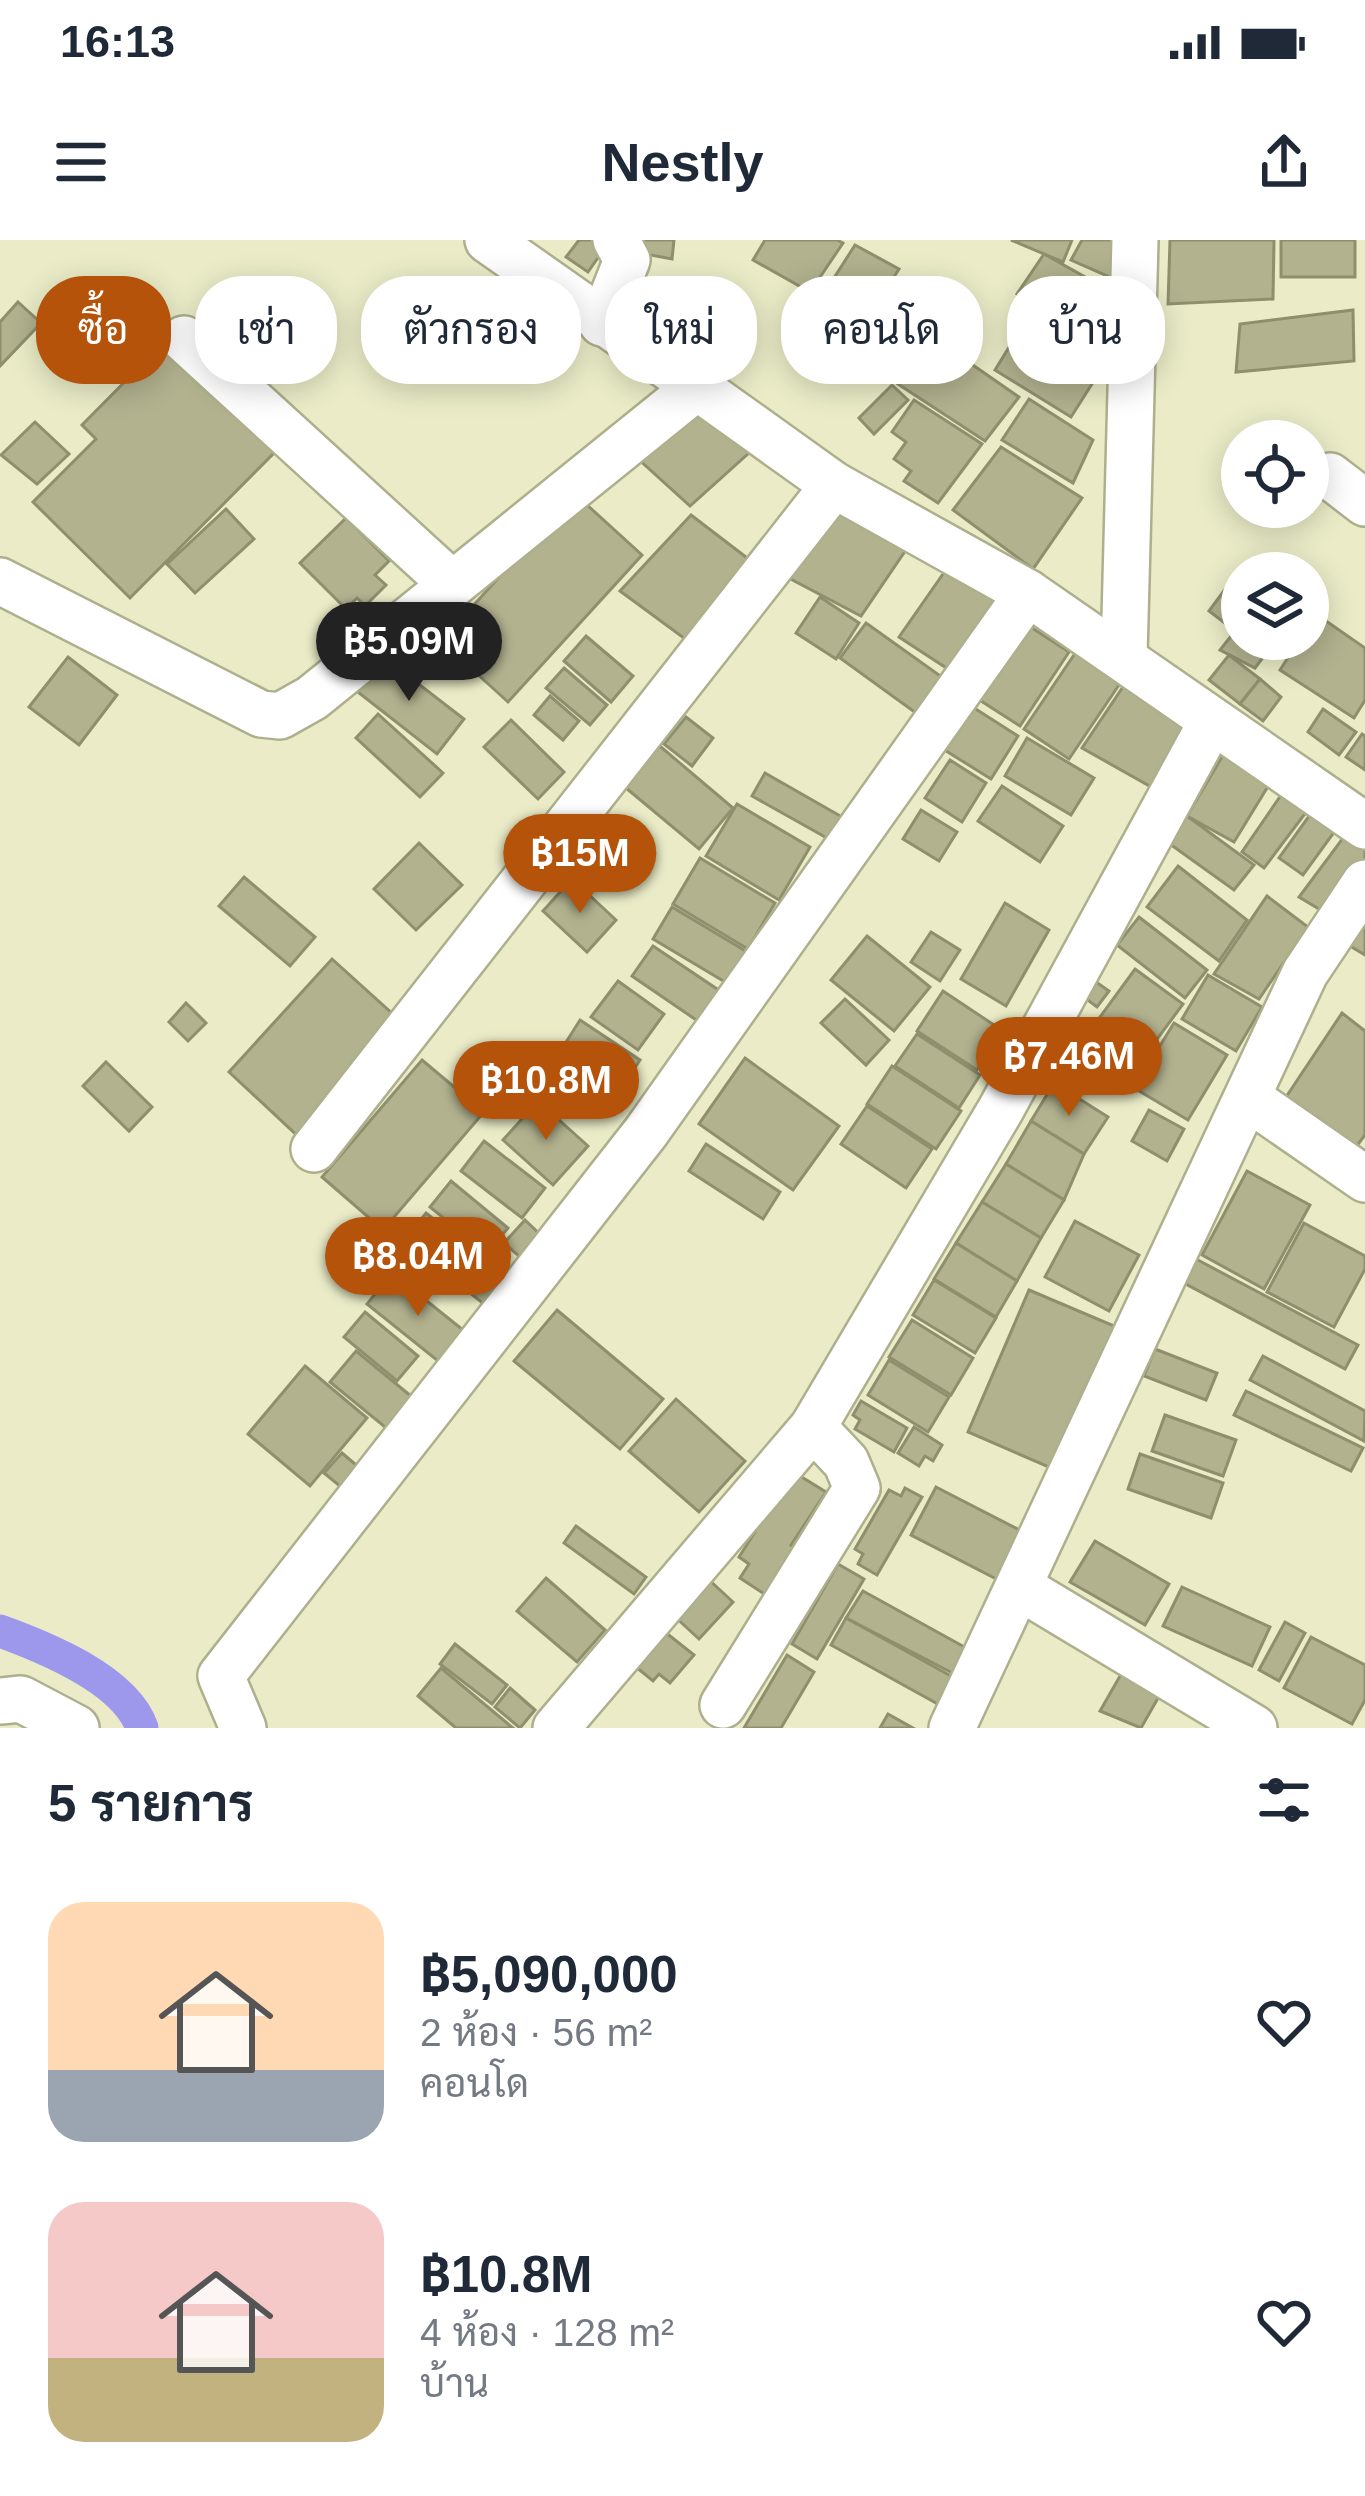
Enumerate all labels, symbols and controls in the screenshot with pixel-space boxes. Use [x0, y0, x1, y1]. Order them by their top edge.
text: 16:13 [60, 16, 175, 67]
icon: menu [48, 129, 114, 195]
icon: share [1251, 129, 1317, 195]
text: Nestly [601, 132, 764, 192]
chip: ซื้อ [36, 276, 171, 384]
chip: เช่า [195, 276, 337, 384]
chip: ตัวกรอง [361, 276, 581, 384]
chip: ใหม่ [605, 276, 757, 384]
chip: คอนโด [781, 276, 983, 384]
chip: บ้าน [1007, 276, 1165, 384]
map controls [1221, 420, 1329, 660]
button: locate [1221, 420, 1329, 528]
button: layers [1221, 552, 1329, 660]
pin: ฿5.09M [311, 602, 507, 704]
text: ฿5.09M [343, 619, 475, 662]
pin: ฿15M [509, 814, 651, 916]
text: ฿15M [530, 831, 630, 874]
pin: ฿7.46M [971, 1017, 1167, 1119]
text: ฿7.46M [1003, 1034, 1135, 1077]
pin: ฿10.8M [448, 1041, 644, 1143]
text: ฿10.8M [480, 1058, 612, 1101]
pin: ฿8.04M [320, 1217, 516, 1319]
text: ฿8.04M [352, 1234, 484, 1277]
icon: filters [1251, 1767, 1317, 1833]
text: 5 รายการ [48, 1775, 254, 1832]
text: ฿5,090,000 [420, 1946, 678, 2003]
icon: home [144, 1950, 288, 2094]
icon: heart [1251, 1989, 1317, 2055]
text: 2 ห้อง · 56 m² [420, 2011, 652, 2054]
text: คอนโด [420, 2062, 529, 2105]
text: ฿10.8M [420, 2246, 593, 2303]
icon: home [144, 2250, 288, 2394]
icon: heart [1251, 2289, 1317, 2355]
text: 4 ห้อง · 128 m² [420, 2311, 674, 2354]
text: บ้าน [420, 2362, 489, 2405]

